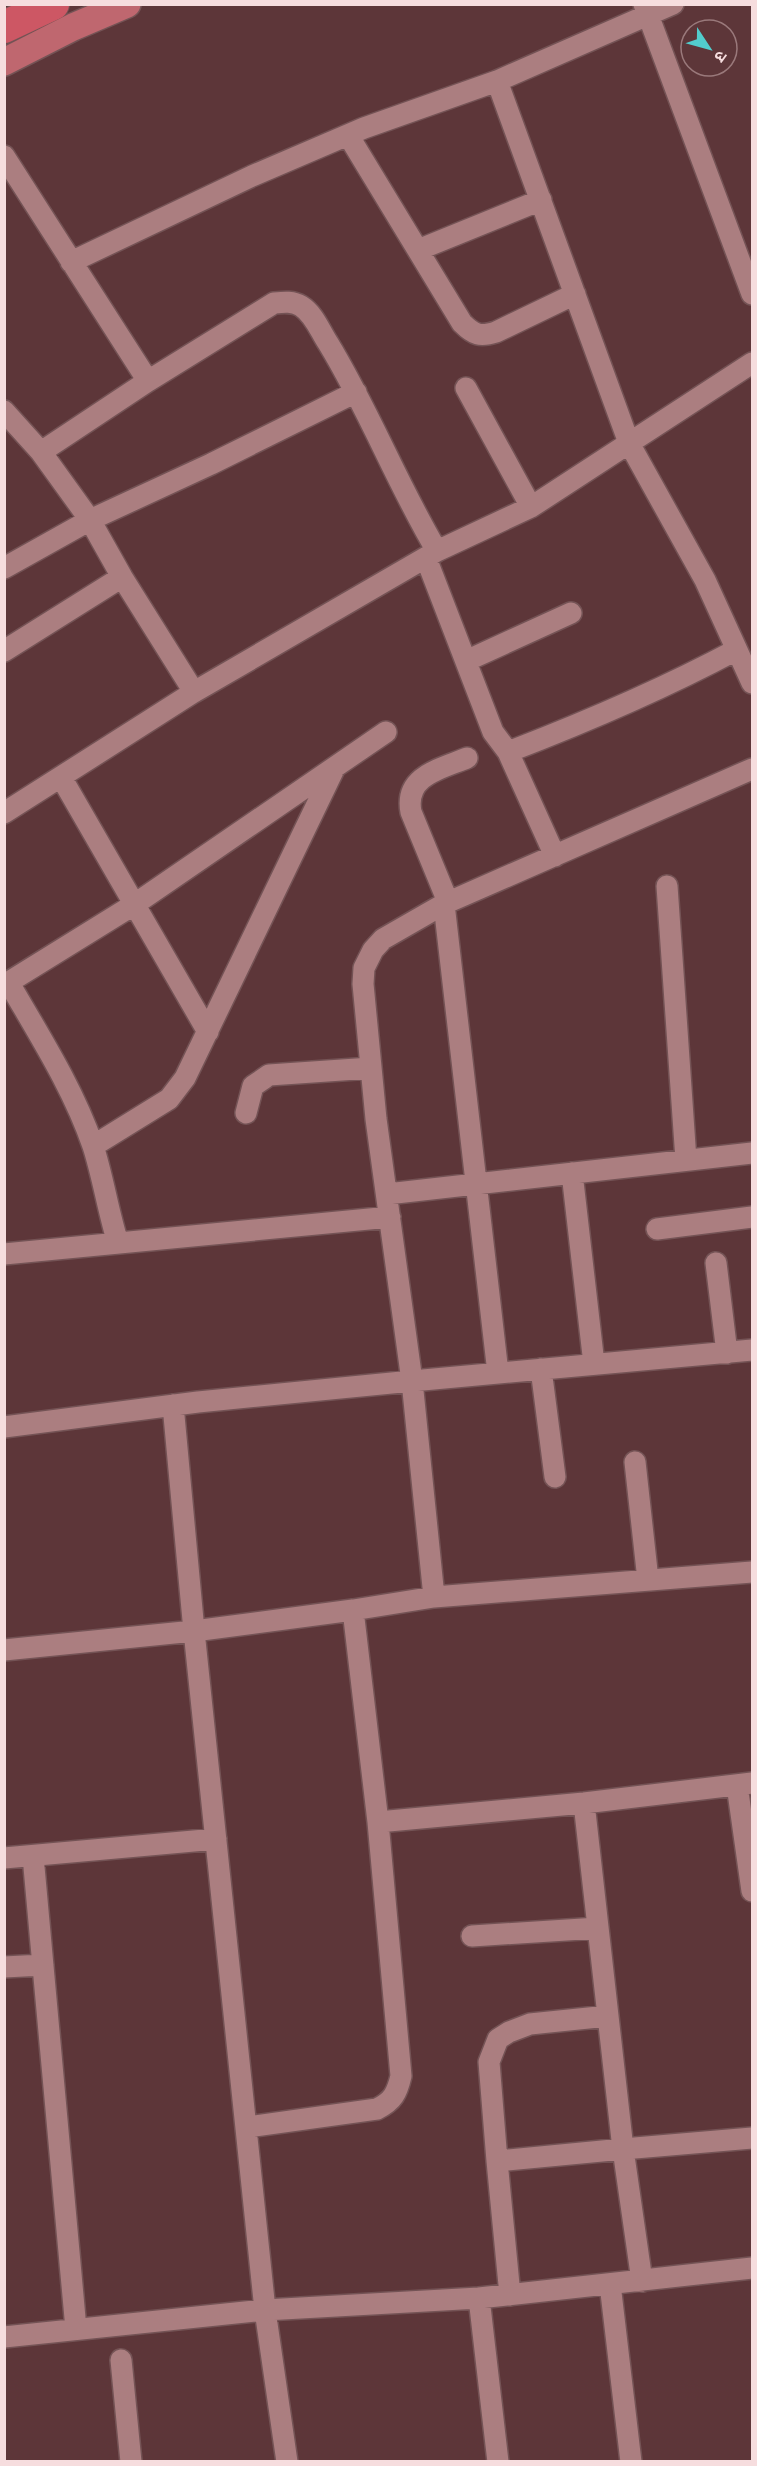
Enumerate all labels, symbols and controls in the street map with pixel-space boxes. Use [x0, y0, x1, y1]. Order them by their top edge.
north arrow [679, 18, 739, 78]
text: उ [710, 47, 731, 66]

